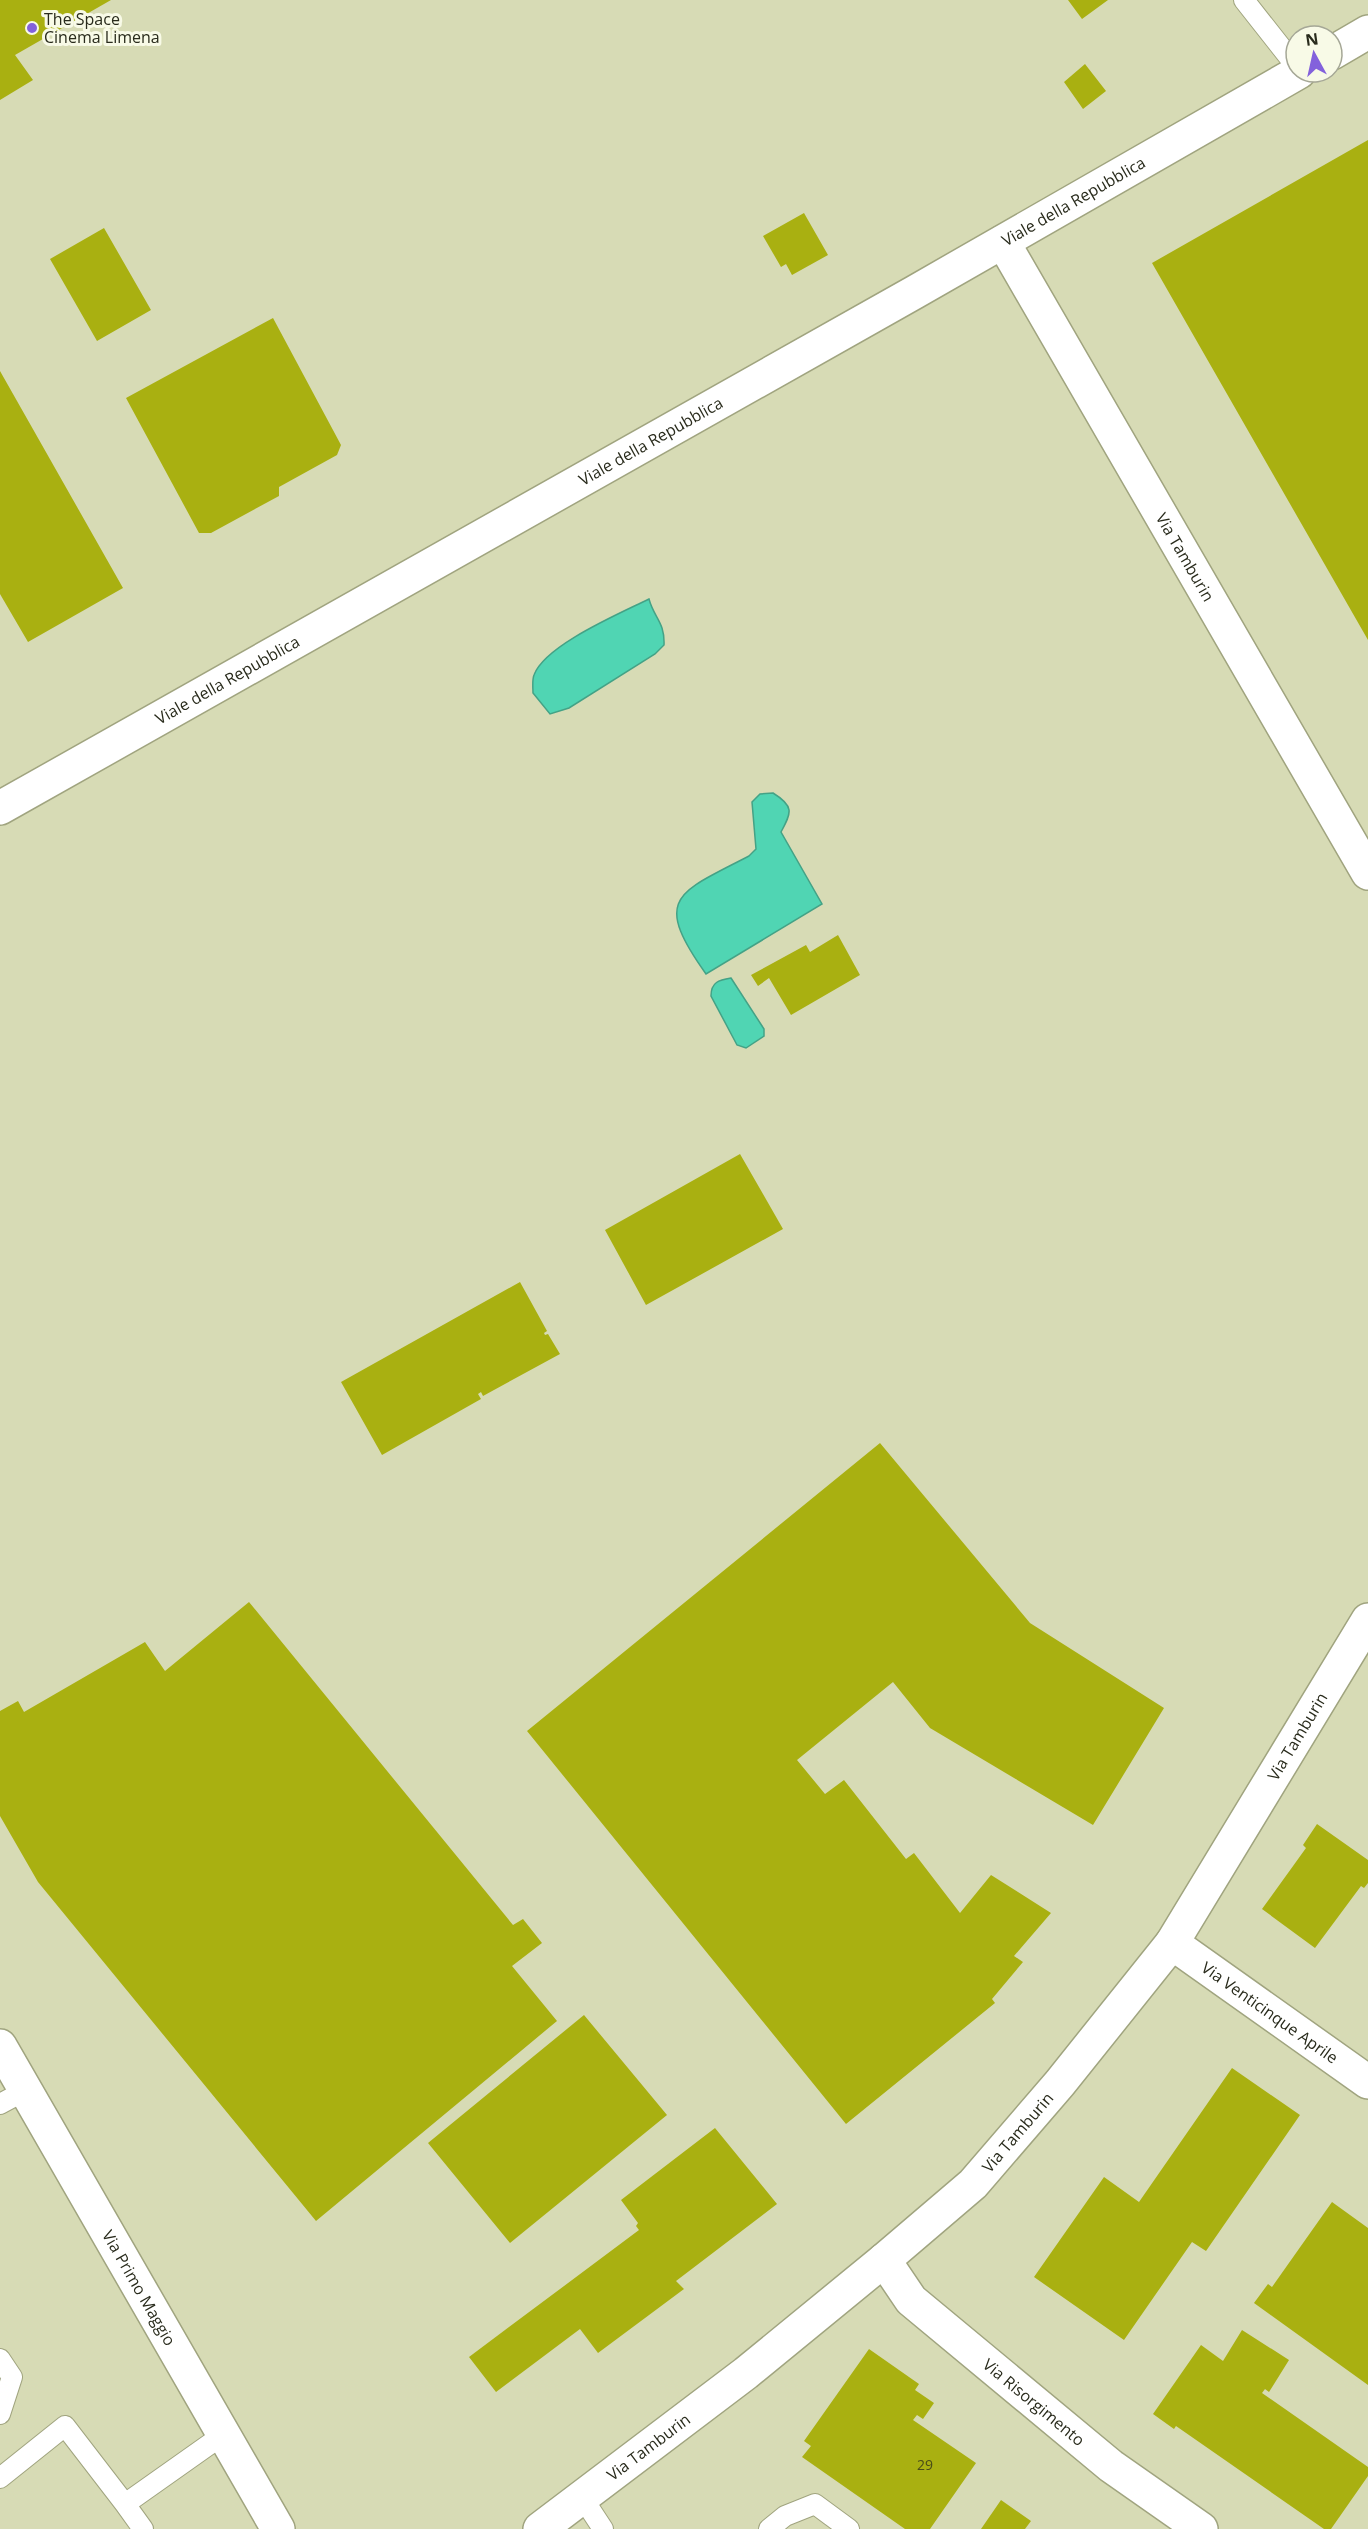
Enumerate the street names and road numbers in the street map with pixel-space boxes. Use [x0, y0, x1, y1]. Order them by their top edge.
street label: Viale della Repubblica [997, 151, 1149, 251]
street label: Viale della Repubblica [575, 392, 727, 491]
street label: Via Tamburin [1151, 509, 1220, 606]
street label: Viale della Repubblica [151, 630, 303, 729]
street label: Via Tamburin [1262, 1688, 1332, 1785]
street label: Via Venticinque Aprile [1197, 1956, 1343, 2068]
street label: Via Tamburin [977, 2088, 1058, 2177]
street label: Via Primo Maggio [97, 2226, 181, 2350]
street label: Via Risorgimento [978, 2353, 1089, 2451]
street label: Via Tamburin [602, 2408, 695, 2486]

